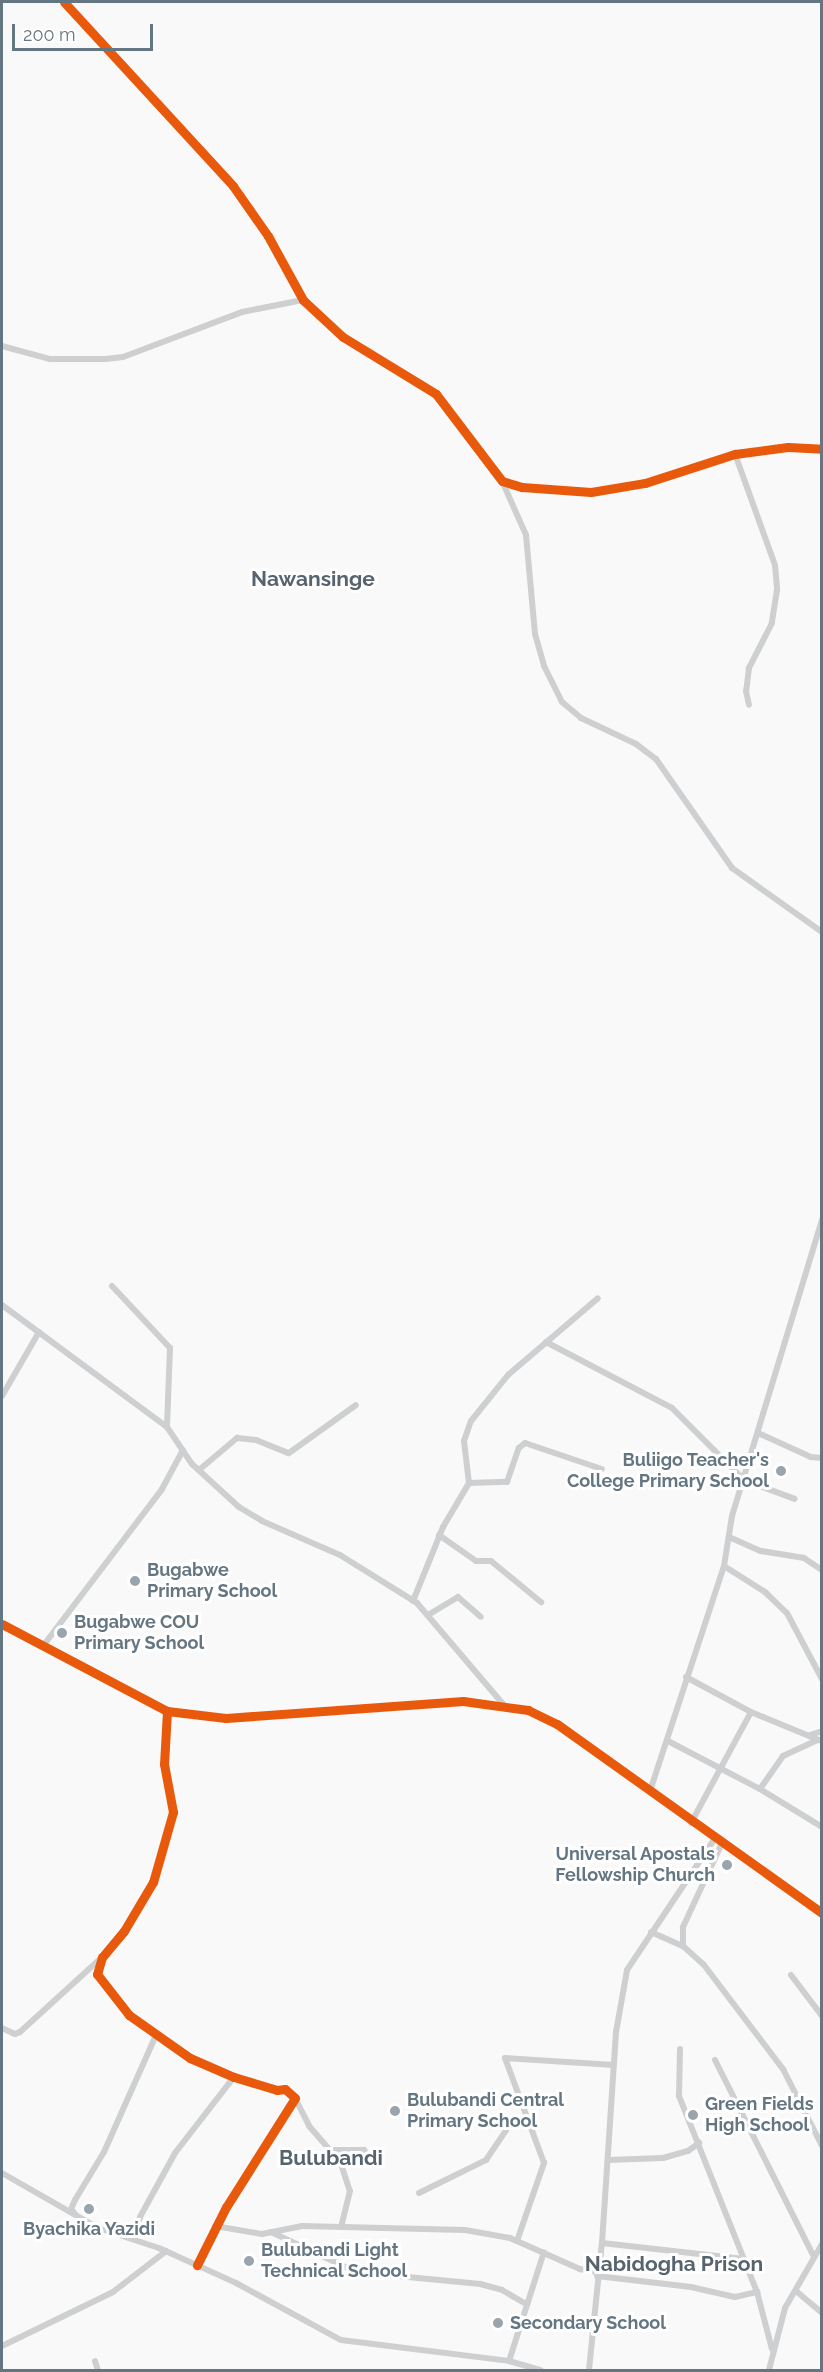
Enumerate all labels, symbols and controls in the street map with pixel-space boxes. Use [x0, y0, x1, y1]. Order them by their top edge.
scale bar [15, 12, 156, 50]
text: 200 m [23, 24, 76, 45]
district label: Nawansinge [251, 566, 375, 592]
place label: Buliigo Teacher's College Primary School [566, 1450, 769, 1492]
marker: Buliigo Teacher's College Primary School [774, 1464, 788, 1478]
place label: Bugabwe Primary School [147, 1560, 278, 1602]
marker: Bugabwe Primary School [128, 1574, 142, 1588]
place label: Bugabwe COU Primary School [74, 1612, 205, 1654]
marker: Bugabwe COU Primary School [55, 1626, 69, 1640]
place label: Universal Apostals Fellowship Church [555, 1844, 715, 1886]
marker: Universal Apostals Fellowship Church [720, 1858, 734, 1872]
place label: Bulubandi Central Primary School [407, 2090, 564, 2132]
place label: Green Fields High School [705, 2094, 814, 2136]
marker: Bulubandi Central Primary School [388, 2104, 402, 2118]
marker: Green Fields High School [686, 2108, 700, 2122]
district label: Bulubandi [279, 2145, 383, 2171]
marker: Byachika Yazidi [82, 2202, 96, 2216]
place label: Byachika Yazidi [23, 2218, 155, 2240]
place label: Bulubandi Light Technical School [261, 2240, 408, 2282]
district label: Nabidogha Prison [585, 2251, 763, 2277]
marker: Bulubandi Light Technical School [242, 2254, 256, 2268]
place label: Secondary School [510, 2312, 666, 2334]
marker: Secondary School [491, 2316, 505, 2330]

